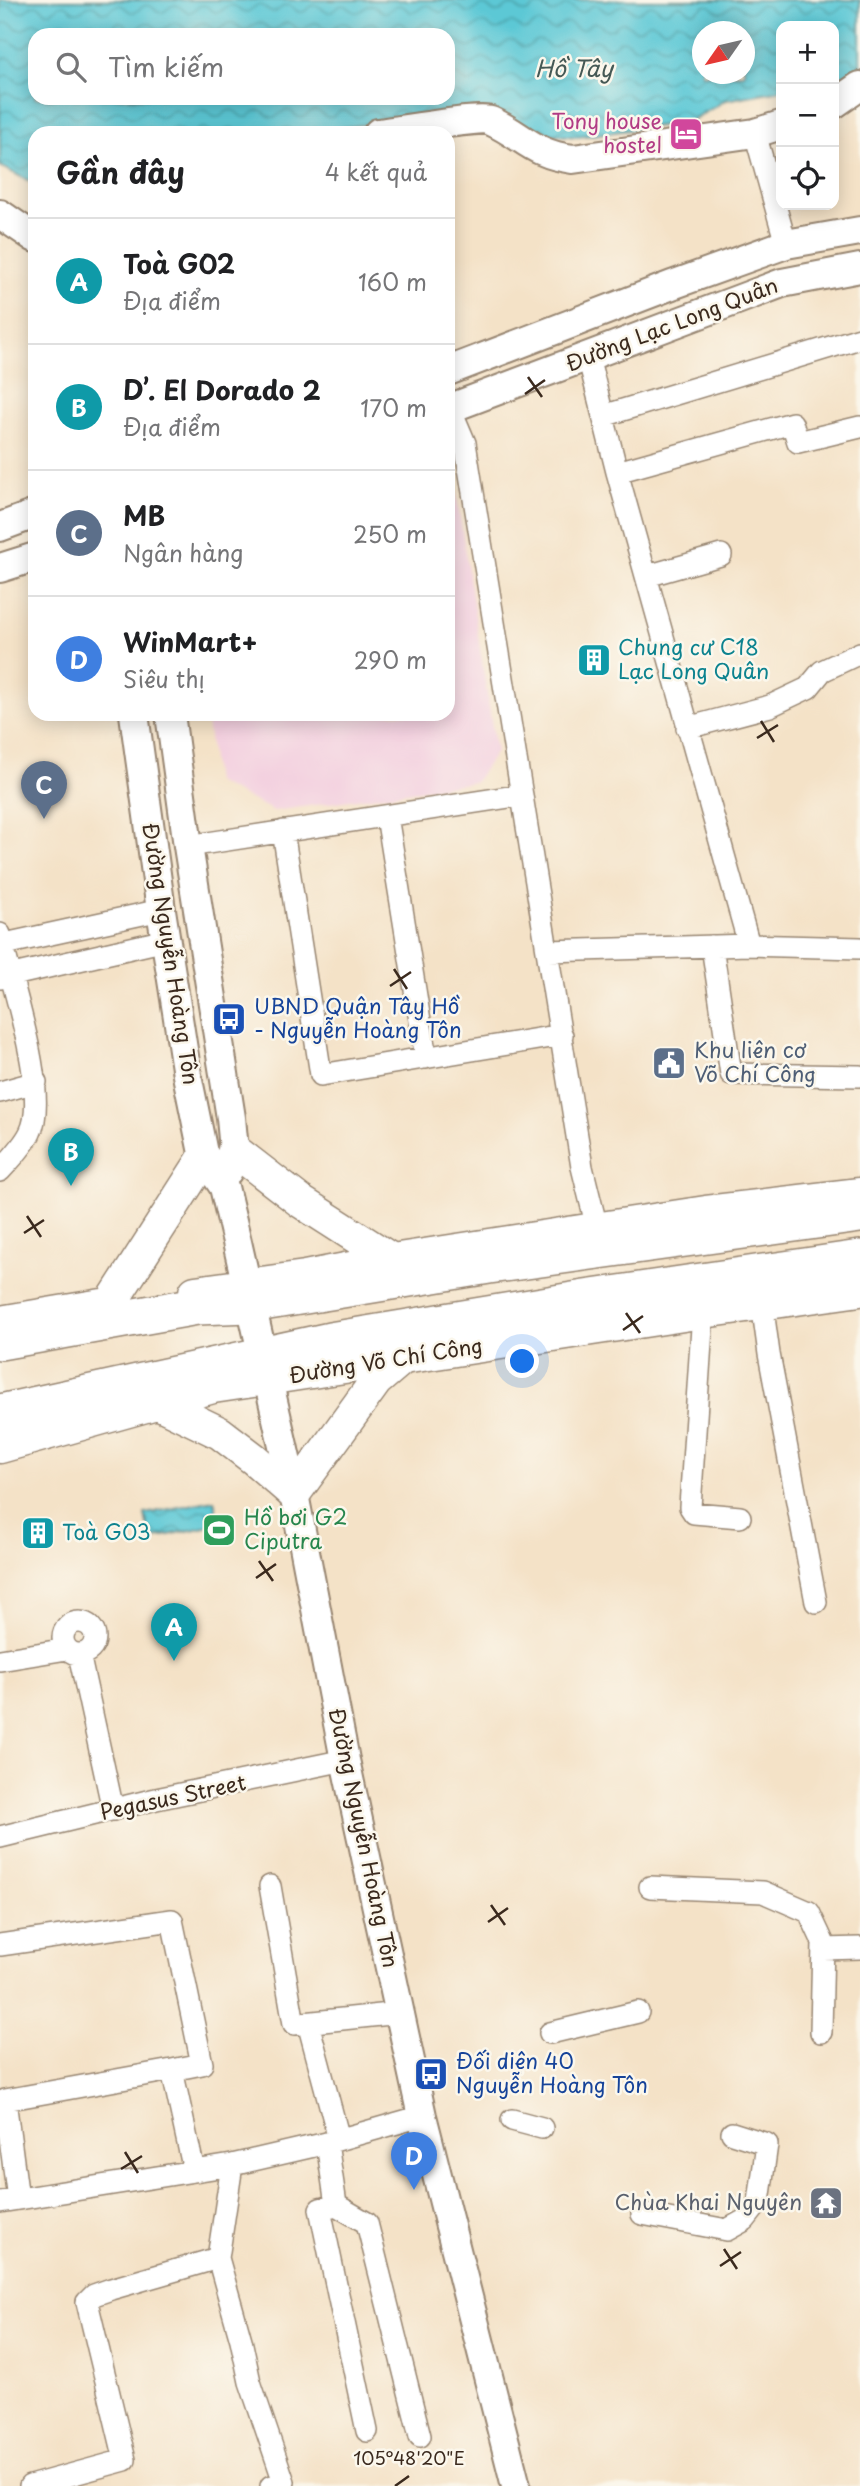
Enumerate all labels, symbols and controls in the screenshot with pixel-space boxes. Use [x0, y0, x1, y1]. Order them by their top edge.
north arrow [692, 21, 755, 84]
map controls [776, 21, 839, 210]
button: + [776, 21, 839, 84]
search box [28, 28, 455, 105]
text: Tìm kiếm [108, 47, 224, 86]
icon: search [52, 48, 90, 86]
water label: Hồ Tây [535, 50, 615, 85]
button: − [776, 84, 839, 147]
place label: Tony house hostel [552, 104, 662, 160]
hotel icon: Tony house hostel [667, 115, 705, 153]
button: locate [776, 147, 839, 210]
text: Gần đây [56, 149, 185, 194]
text: 4 kết quả [325, 154, 427, 189]
text: Toà G02 [123, 244, 235, 283]
text: A [70, 264, 88, 299]
text: 160 m [358, 264, 427, 299]
street label: Đường Lạc Long Quân [560, 268, 782, 378]
text: Địa điểm [123, 283, 221, 318]
text: D’. El Dorado 2 [123, 370, 321, 409]
text: B [71, 390, 87, 425]
text: 170 m [360, 390, 427, 425]
text: Địa điểm [123, 409, 221, 444]
text: MB [123, 496, 165, 535]
text: C [70, 516, 88, 551]
text: 250 m [353, 516, 427, 551]
text: Ngân hàng [123, 535, 243, 570]
text: WinMart+ [123, 622, 258, 661]
place label: Chung cư C18 Lạc Long Quân [618, 630, 769, 686]
building icon: Chung cư C18 Lạc Long Quân [575, 641, 613, 679]
text: D [70, 642, 88, 677]
text: 290 m [354, 642, 427, 677]
text: Siêu thị [123, 661, 205, 696]
pin: C [21, 761, 67, 819]
street label: Đường Nguyễn Hoàng Tôn [135, 820, 208, 1087]
place label: UBND Quận Tây Hồ - Nguyễn Hoàng Tôn [254, 989, 462, 1045]
bus stop icon: UBND Quận Tây Hồ - Nguyễn Hoàng Tôn [210, 1000, 248, 1038]
place label: Khu liên cơ Võ Chí Công [694, 1033, 816, 1089]
public building icon: Khu liên cơ Võ Chí Công [650, 1044, 688, 1082]
pin: B [48, 1128, 94, 1186]
street label: Đường Võ Chí Công [287, 1328, 485, 1390]
your location [505, 1344, 539, 1378]
place label: Hồ bơi G2 Ciputra [244, 1500, 347, 1556]
sports icon: Hồ bơi G2 Ciputra [200, 1511, 238, 1549]
building icon: Toà G03 [19, 1514, 57, 1552]
place label: Toà G03 [62, 1515, 151, 1547]
pin: A [151, 1603, 197, 1661]
street label: Đường Nguyễn Hoàng Tôn [322, 1705, 408, 1970]
street label: Pegasus Street [96, 1765, 249, 1827]
place label: Đối diện 40 Nguyễn Hoàng Tôn [456, 2044, 648, 2100]
bus stop icon: Đối diện 40 Nguyễn Hoàng Tôn [412, 2055, 450, 2093]
pin: D [391, 2132, 437, 2190]
temple icon: Chùa Khai Nguyên [807, 2184, 845, 2222]
place label: Chùa Khai Nguyên [615, 2185, 802, 2217]
text: 105°48'20"E [353, 2444, 465, 2471]

